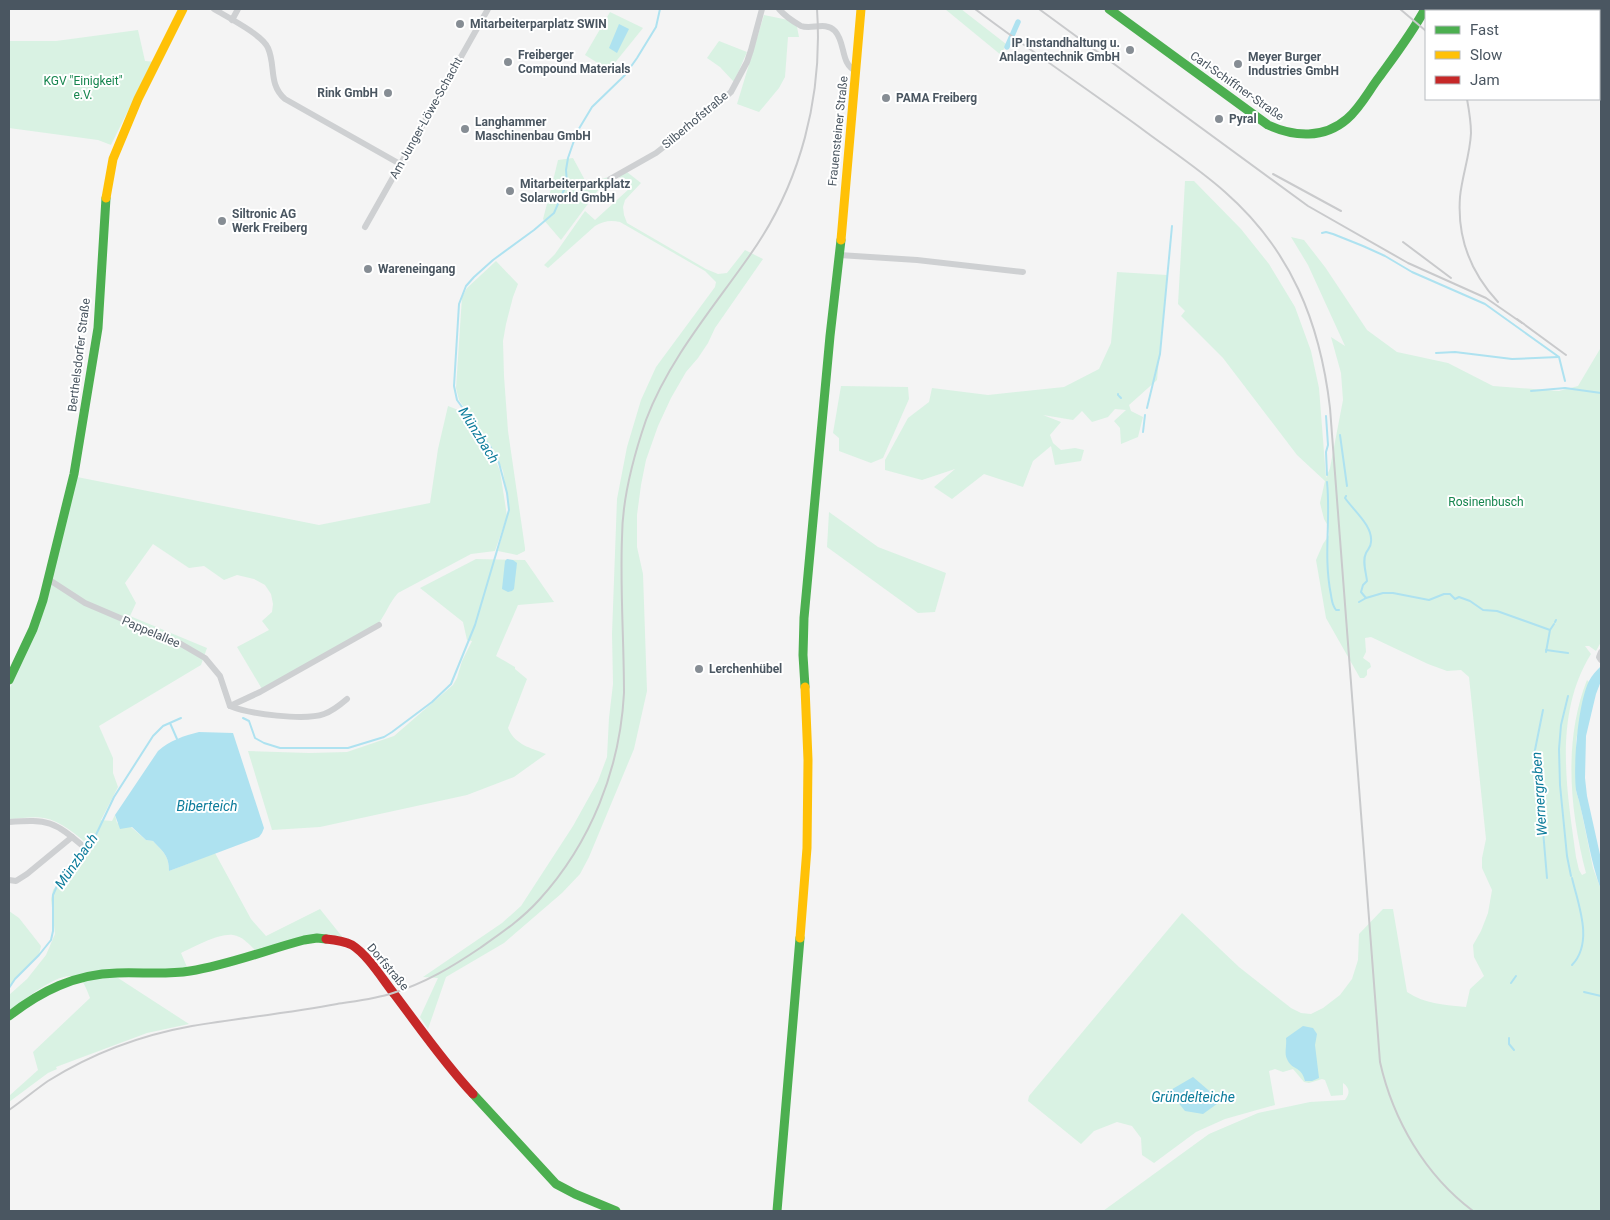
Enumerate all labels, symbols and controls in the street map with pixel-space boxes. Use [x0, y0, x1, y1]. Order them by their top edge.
legend [1425, 10, 1600, 100]
place label: Mitarbeiterparplatz SWIN [470, 17, 607, 31]
marker: Mitarbeiterparplatz SWIN [454, 18, 466, 30]
text: Fast [1470, 21, 1499, 39]
place label: IP Instandhaltung u. Anlagentechnik GmbH [999, 36, 1120, 64]
marker: IP Instandhaltung u. Anlagentechnik GmbH [1124, 44, 1136, 56]
text: Slow [1470, 46, 1502, 64]
place label: Freiberger Compound Materials [518, 48, 631, 76]
street label: Carl-Schiffner-Straße [1187, 48, 1287, 124]
place label: Meyer Burger Industries GmbH [1248, 50, 1339, 78]
street label: Am Junger-Löwe-Schacht [387, 55, 465, 181]
marker: Freiberger Compound Materials [502, 56, 514, 68]
marker: Meyer Burger Industries GmbH [1232, 58, 1244, 70]
text: Jam [1470, 71, 1500, 89]
park label: KGV "Einigkeit" e.V. [43, 74, 123, 102]
street label: Frauensteiner Straße [825, 75, 851, 187]
place label: Rink GmbH [317, 86, 378, 100]
marker: Rink GmbH [382, 87, 394, 99]
street label: Silberhofstraße [659, 88, 731, 152]
place label: PAMA Freiberg [896, 91, 977, 105]
marker: PAMA Freiberg [880, 92, 892, 104]
place label: Pyral [1229, 112, 1257, 126]
marker: Pyral [1213, 113, 1225, 125]
place label: Langhammer Maschinenbau GmbH [475, 115, 591, 143]
marker: Langhammer Maschinenbau GmbH [459, 123, 471, 135]
place label: Mitarbeiterparkplatz Solarworld GmbH [520, 177, 630, 205]
marker: Mitarbeiterparkplatz Solarworld GmbH [504, 185, 516, 197]
place label: Siltronic AG Werk Freiberg [232, 207, 307, 235]
marker: Siltronic AG Werk Freiberg [216, 215, 228, 227]
place label: Wareneingang [378, 262, 456, 276]
marker: Wareneingang [362, 263, 374, 275]
street label: Berthelsdorfer Straße [65, 297, 93, 413]
water label: Münzbach [455, 404, 503, 466]
park label: Rosinenbusch [1448, 495, 1524, 509]
street label: Pappelallee [120, 613, 182, 651]
place label: Lerchenhübel [709, 662, 782, 676]
marker: Lerchenhübel [693, 663, 705, 675]
water label: Wernergraben [1528, 751, 1550, 837]
water label: Biberteich [176, 798, 238, 814]
water label: Münzbach [51, 831, 101, 891]
street label: Dorfstraße [364, 941, 412, 993]
water label: Gründelteiche [1151, 1089, 1235, 1105]

